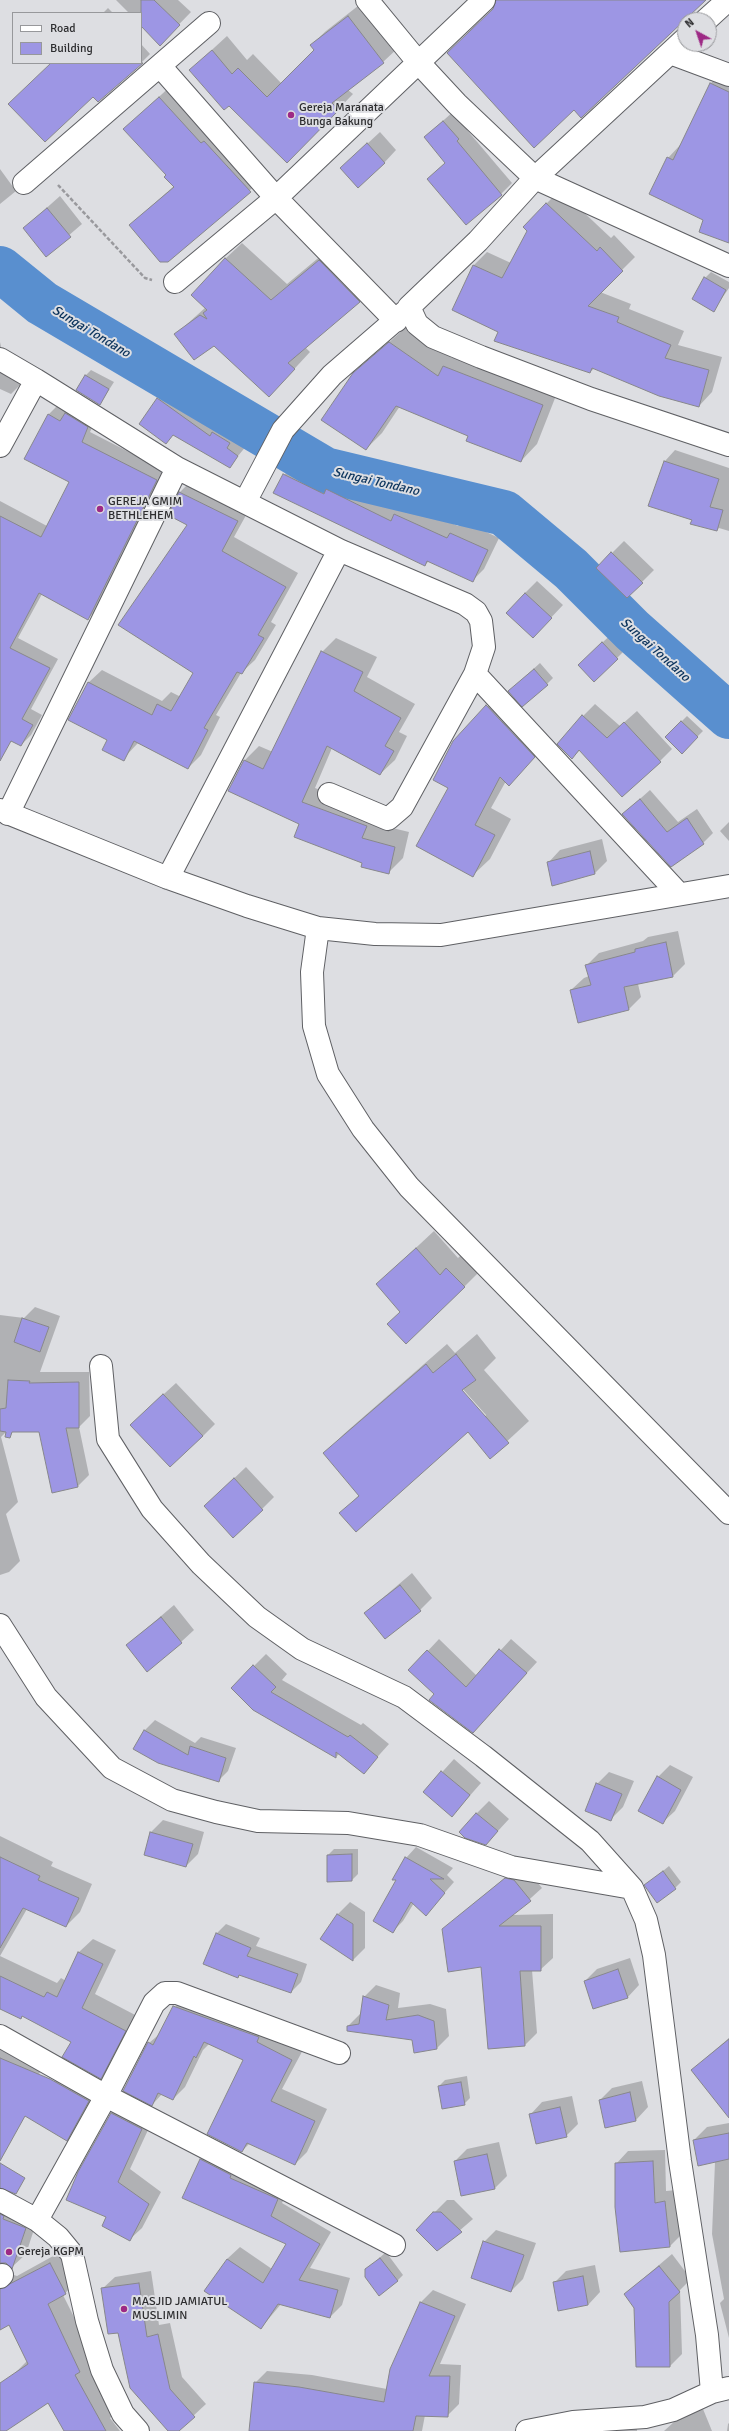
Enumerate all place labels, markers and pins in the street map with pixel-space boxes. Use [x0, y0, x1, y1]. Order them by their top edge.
place label: Gereja Maranata Bunga Bakung [299, 101, 384, 129]
marker: Gereja Maranata Bunga Bakung [286, 110, 296, 120]
place label: GEREJA GMIM BETHLEHEM [108, 495, 182, 523]
marker: GEREJA GMIM BETHLEHEM [95, 504, 105, 514]
place label: Gereja KGPM [17, 2245, 84, 2259]
marker: Gereja KGPM [4, 2247, 14, 2257]
place label: MASJID JAMIATUL MUSLIMIN [132, 2295, 227, 2323]
marker: MASJID JAMIATUL MUSLIMIN [119, 2304, 129, 2314]

